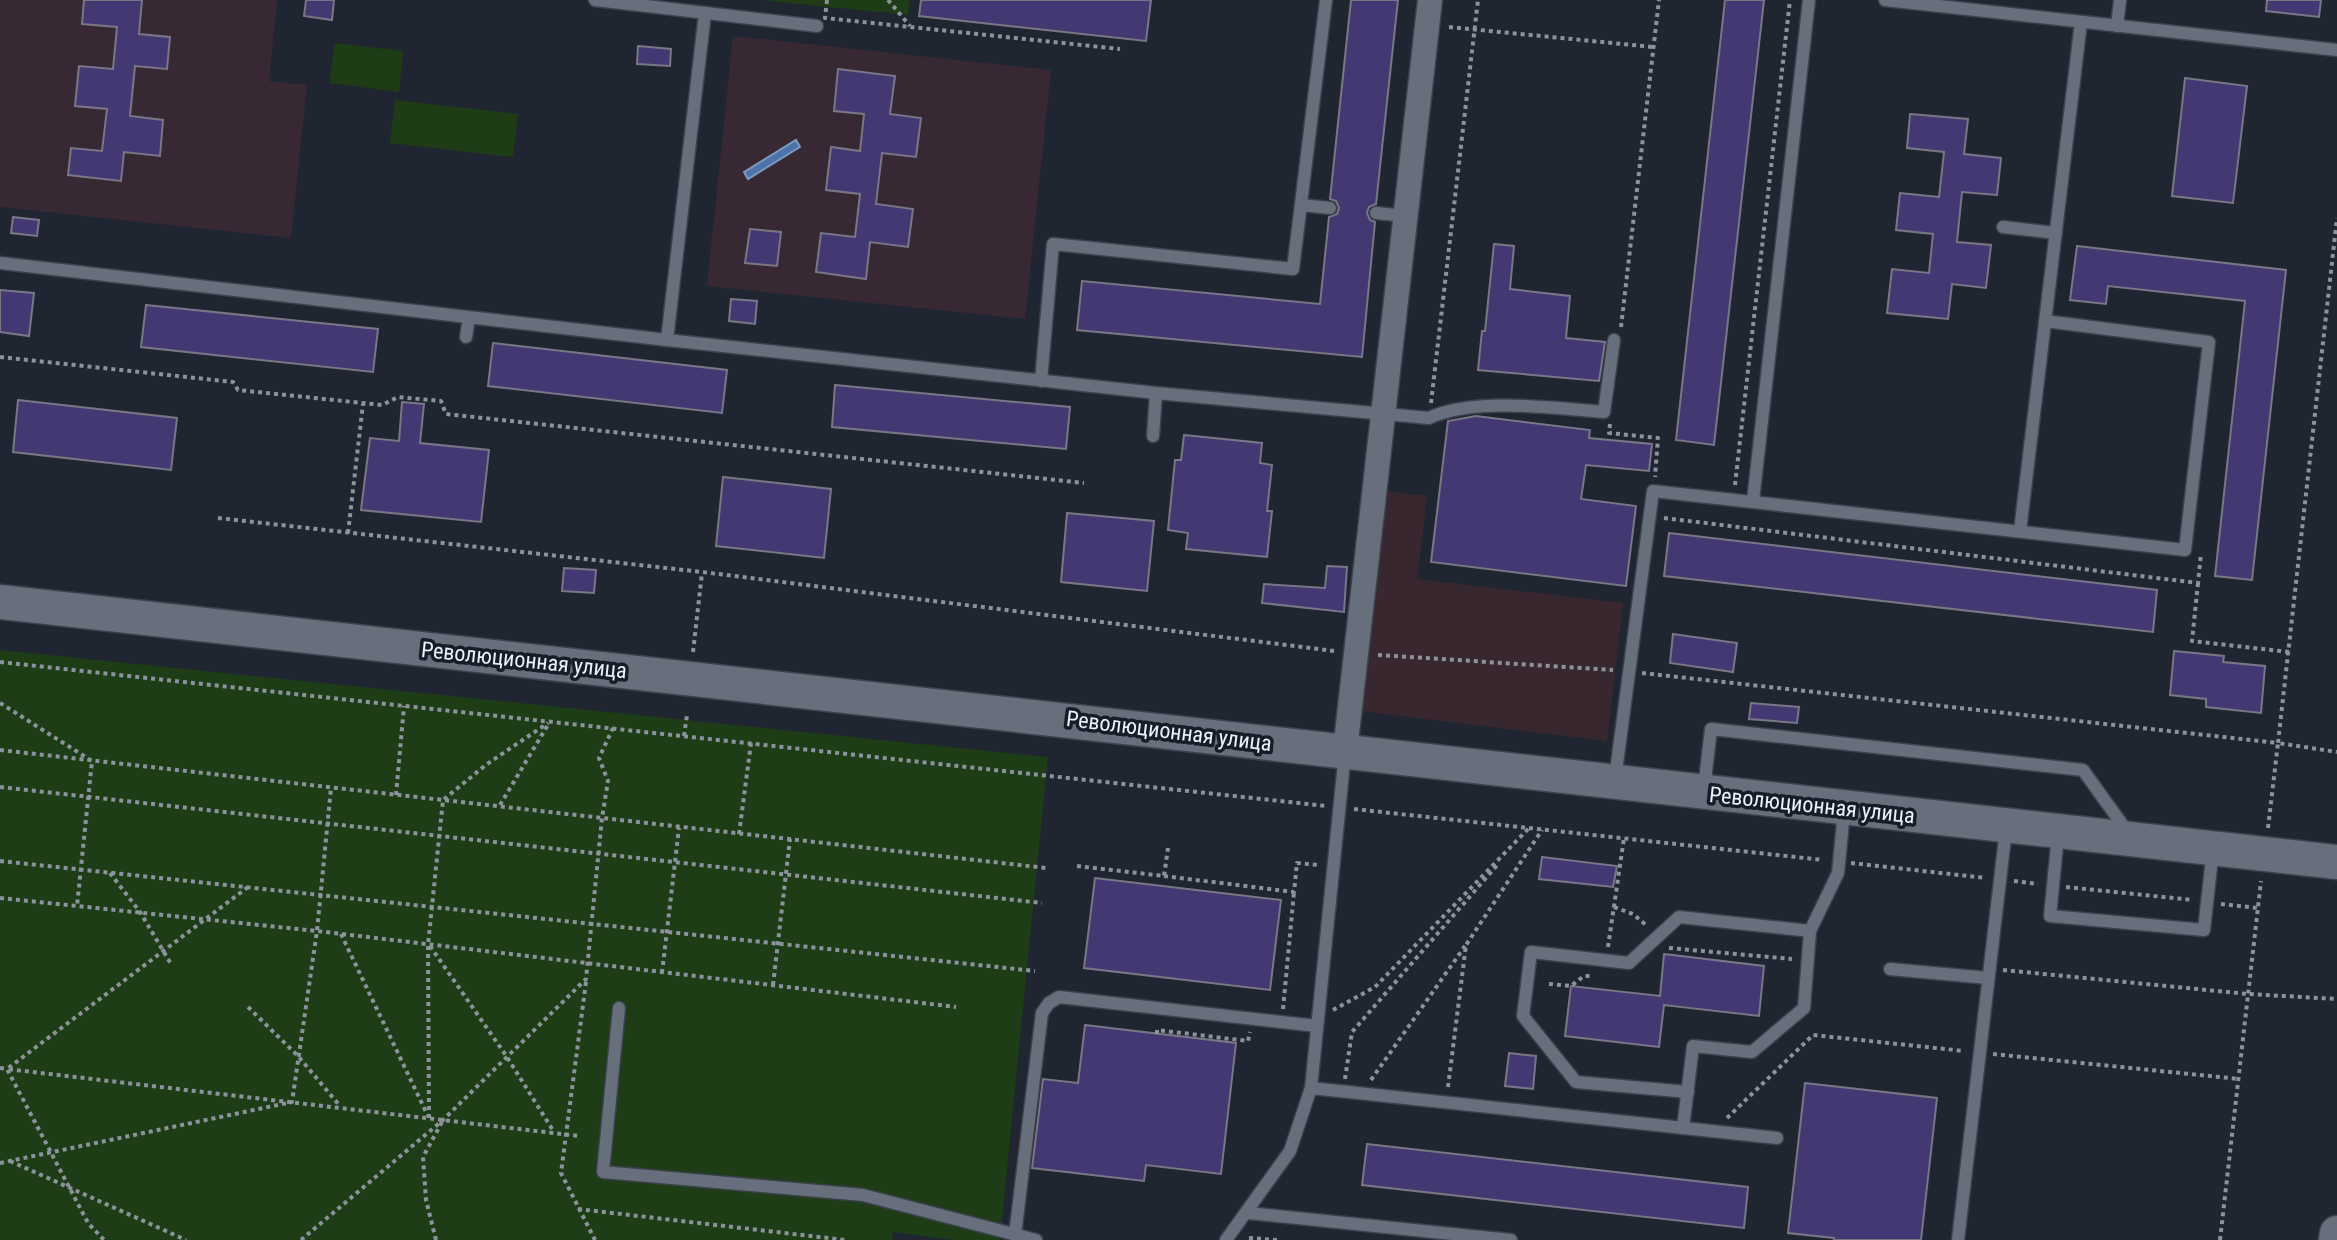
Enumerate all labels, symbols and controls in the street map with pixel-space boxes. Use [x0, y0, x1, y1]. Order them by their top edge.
street label: Революционная улица [420, 637, 628, 683]
street label: Революционная улица [1065, 706, 1273, 756]
street label: Революционная улица [1708, 782, 1916, 828]

